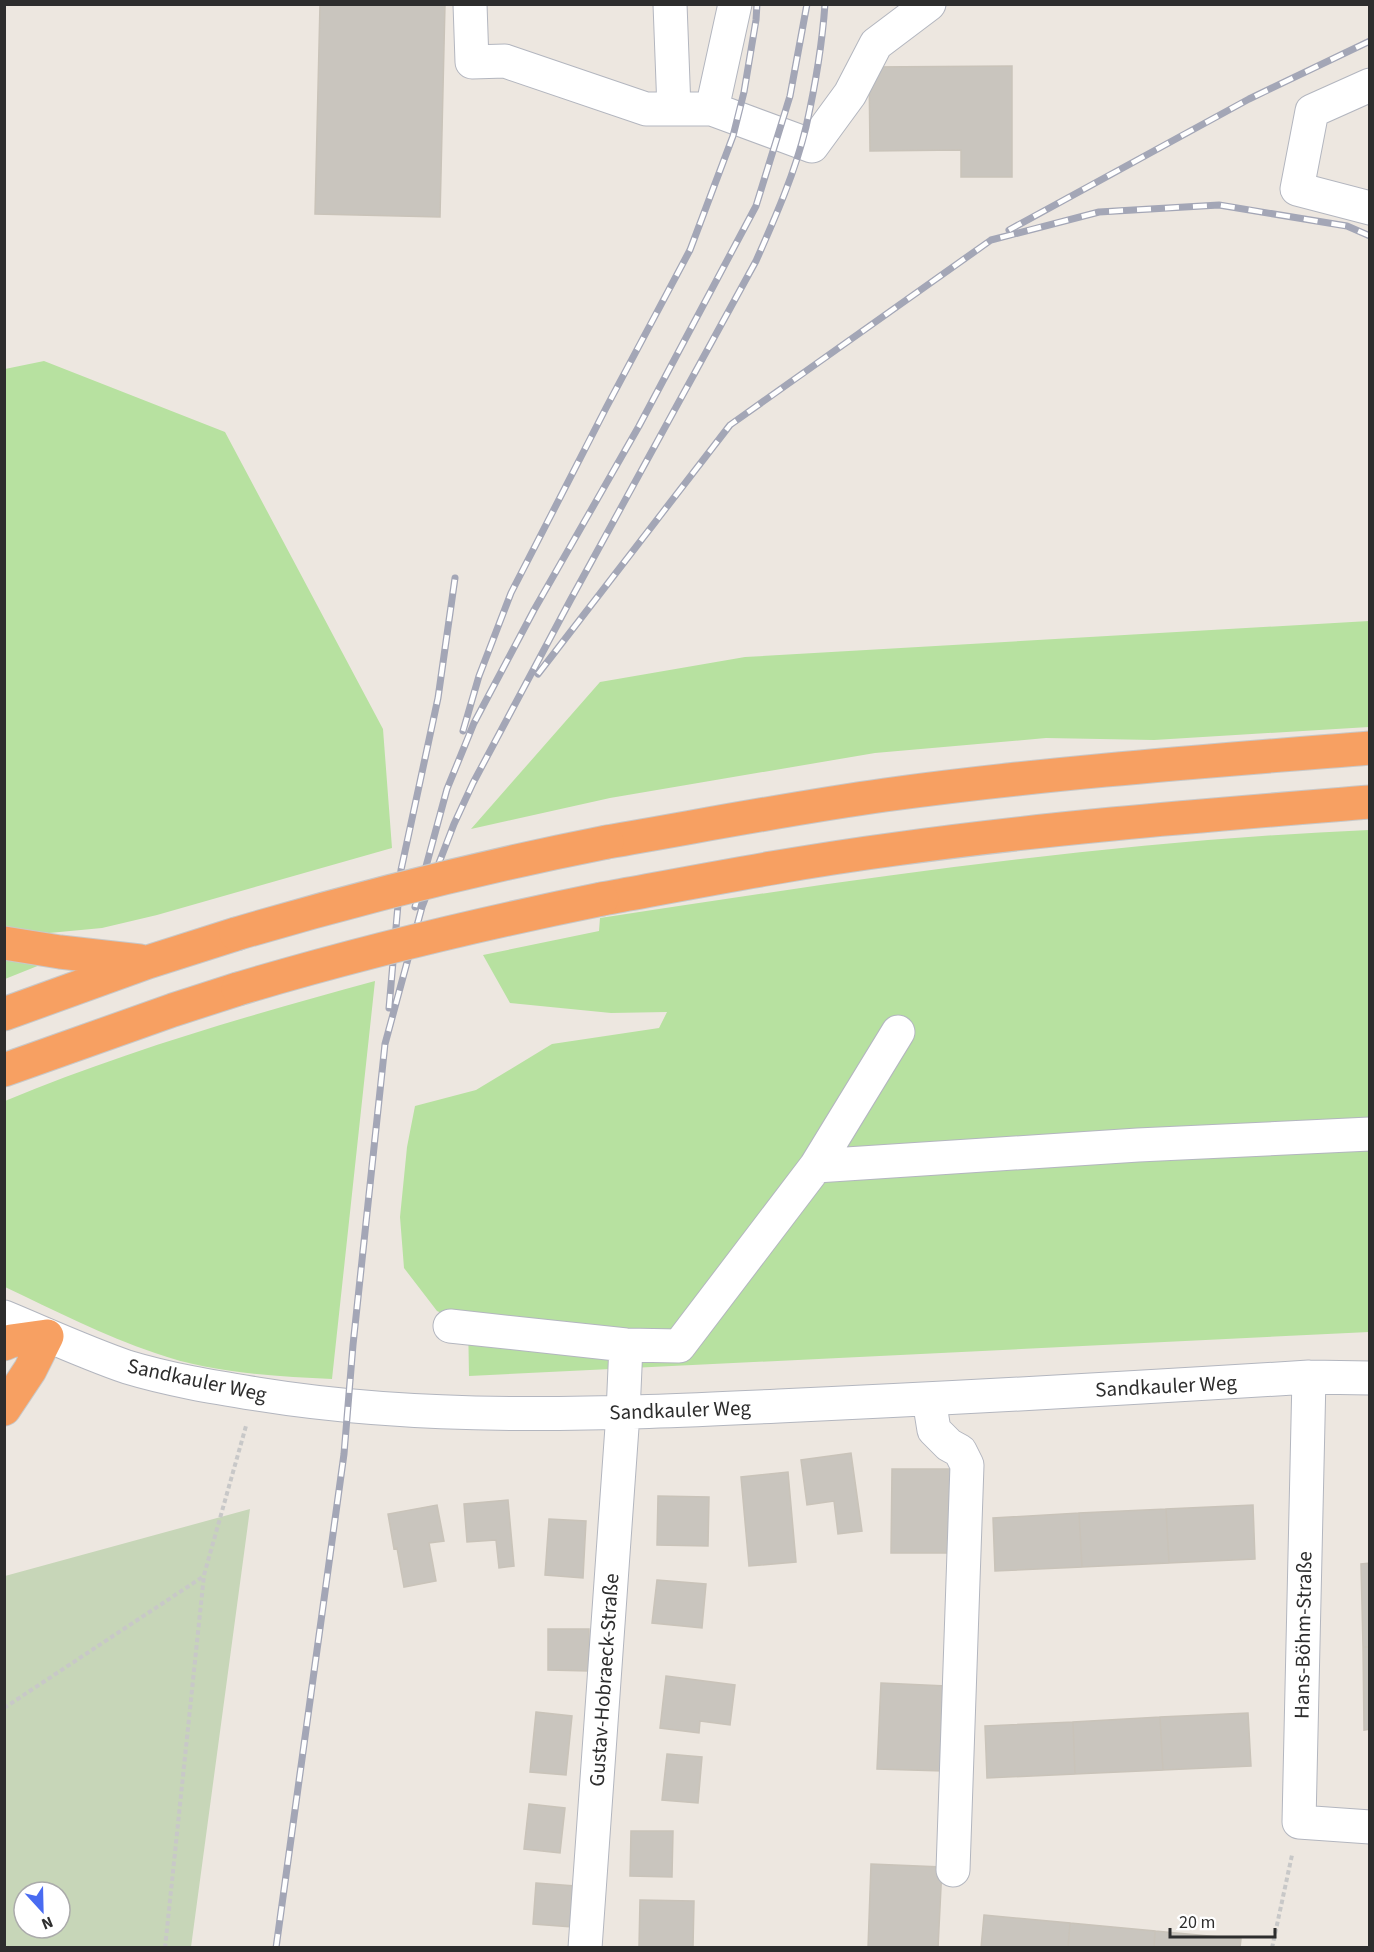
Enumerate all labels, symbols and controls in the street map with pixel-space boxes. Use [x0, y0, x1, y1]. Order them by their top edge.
street label: Sandkauler Weg [125, 1351, 270, 1409]
street label: Sandkauler Weg [1094, 1367, 1238, 1405]
street label: Sandkauler Weg [609, 1393, 752, 1427]
street label: Hans-Böhm-Straße [1287, 1551, 1319, 1719]
street label: Gustav-Hobraeck-Straße [582, 1572, 626, 1788]
north arrow [12, 1880, 72, 1940]
scale bar [1170, 1901, 1275, 1939]
text: 20 m [1179, 1910, 1215, 1935]
text: N [38, 1911, 56, 1935]

